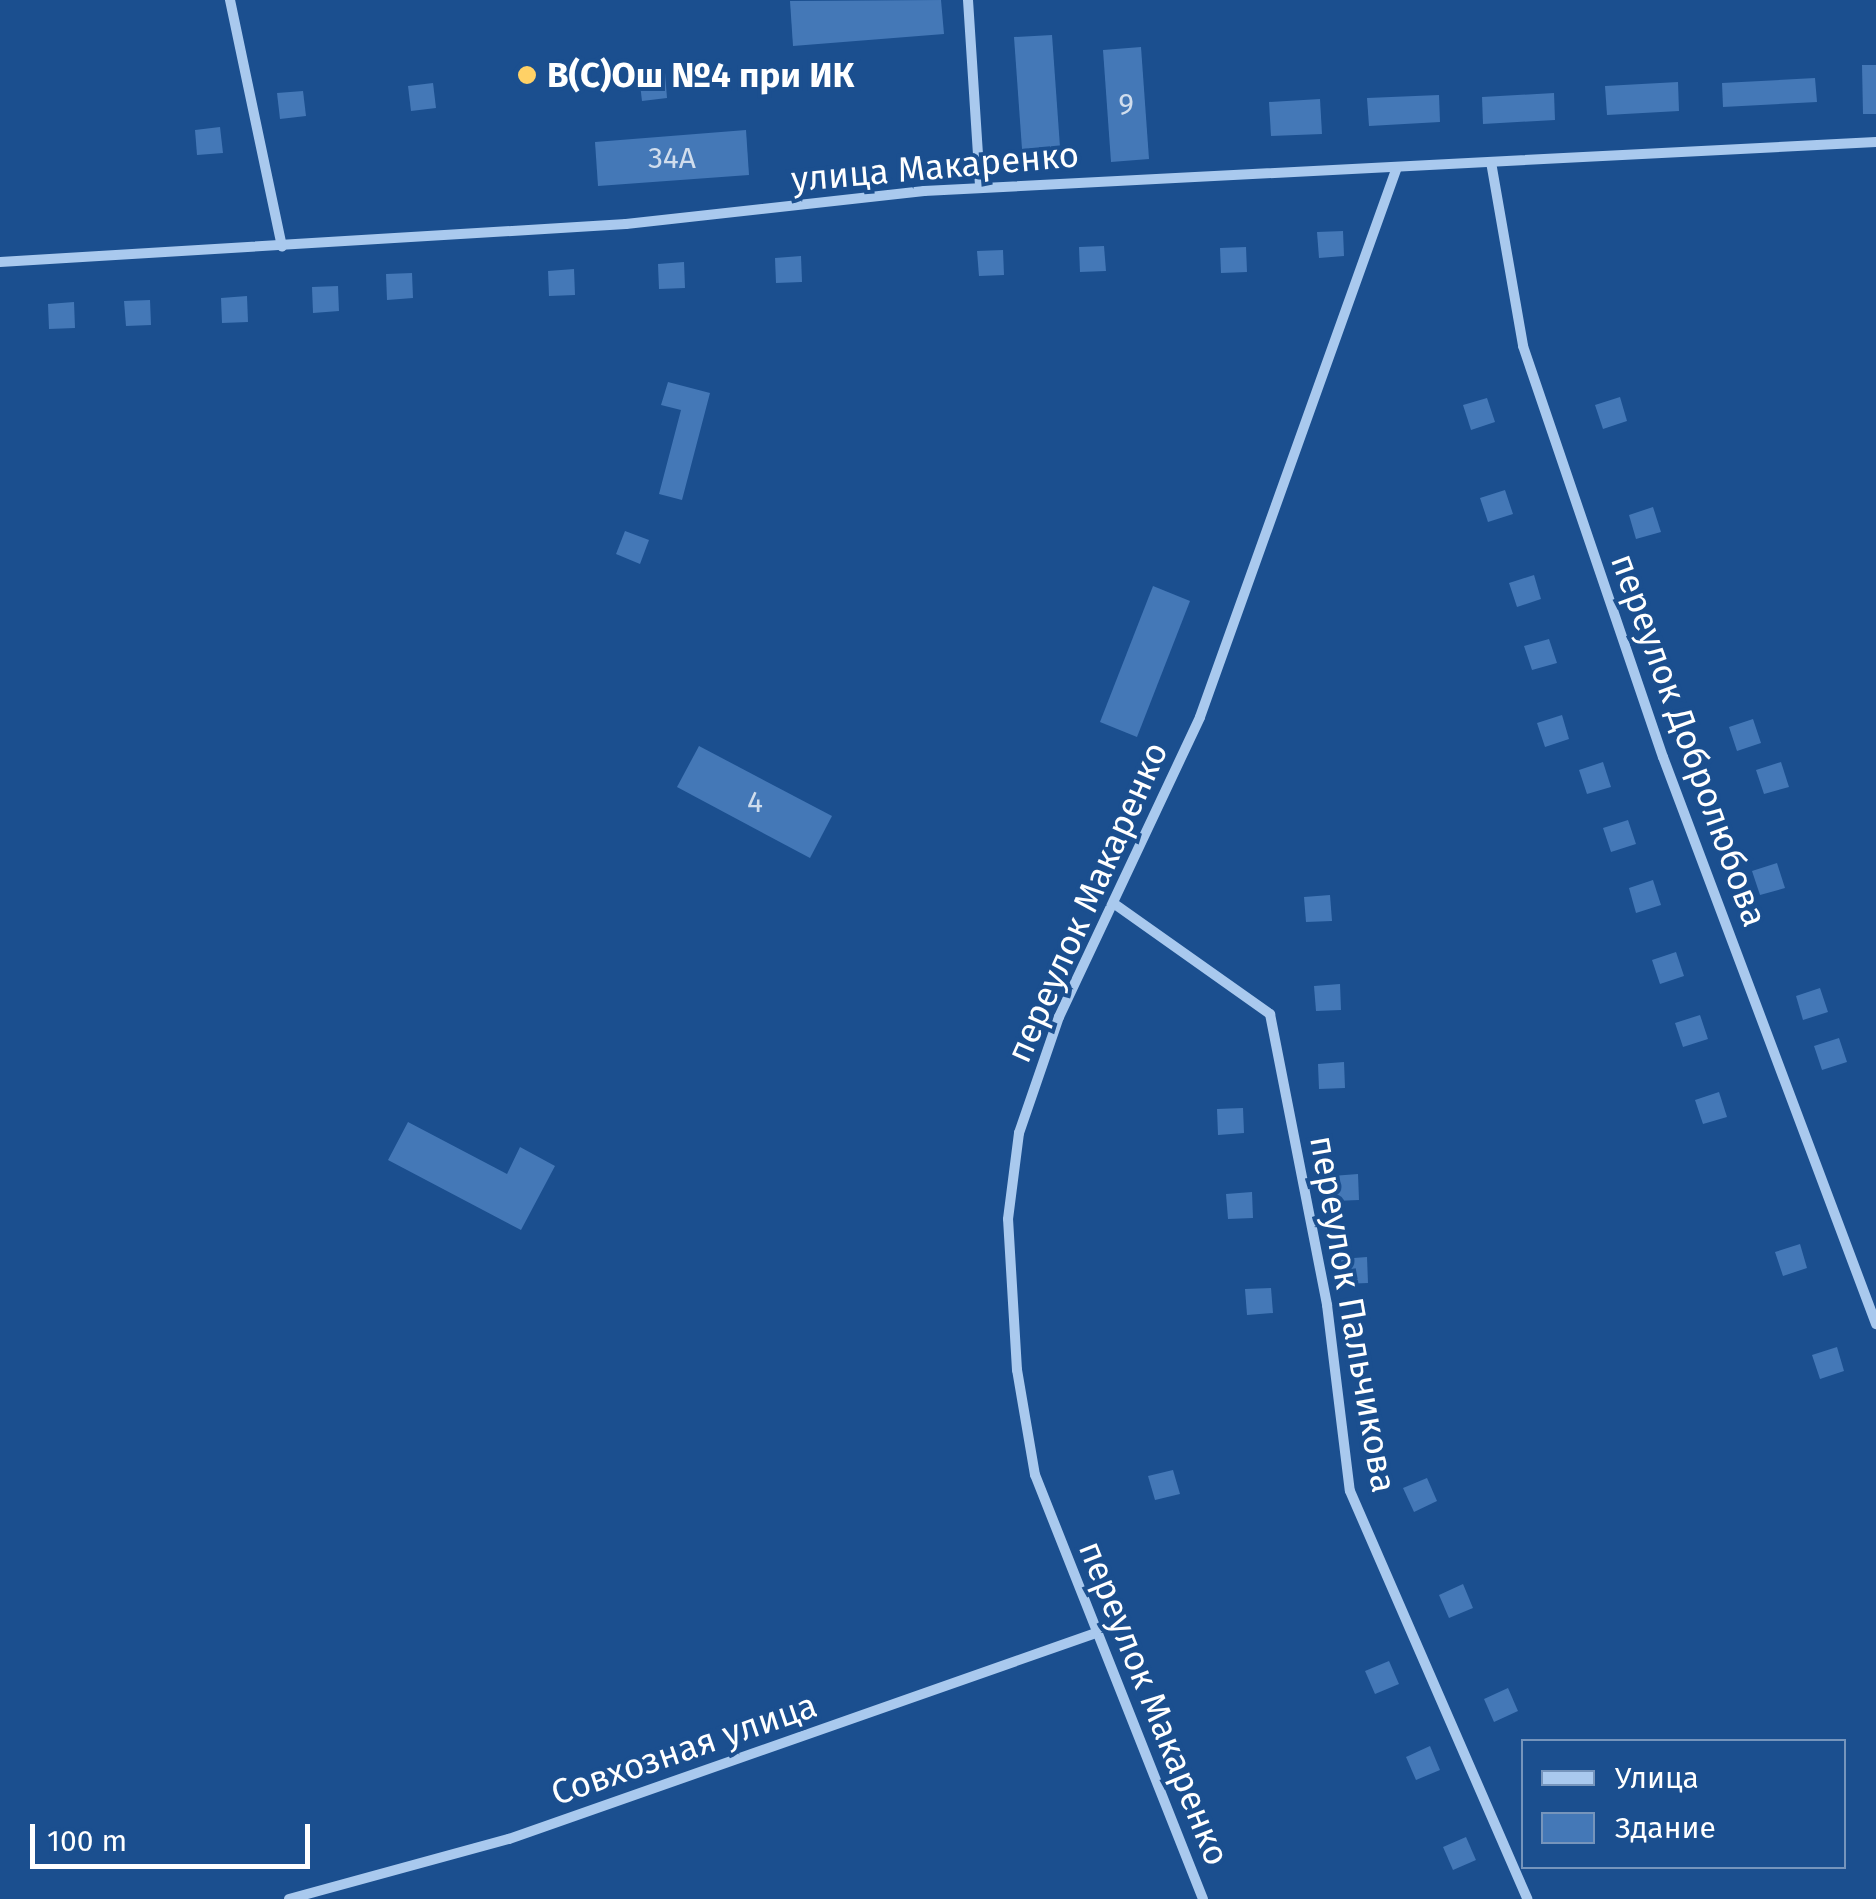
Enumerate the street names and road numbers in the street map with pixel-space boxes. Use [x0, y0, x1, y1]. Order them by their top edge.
street label: улица Макаренко [789, 134, 1081, 200]
street label: переулок Добролюбова [1602, 548, 1776, 932]
street label: переулок Макаренко [997, 735, 1177, 1069]
street label: переулок Пальчикова [1301, 1132, 1405, 1496]
street label: переулок Макаренко [1070, 1535, 1238, 1871]
street label: Совхозная улица [546, 1684, 822, 1814]

